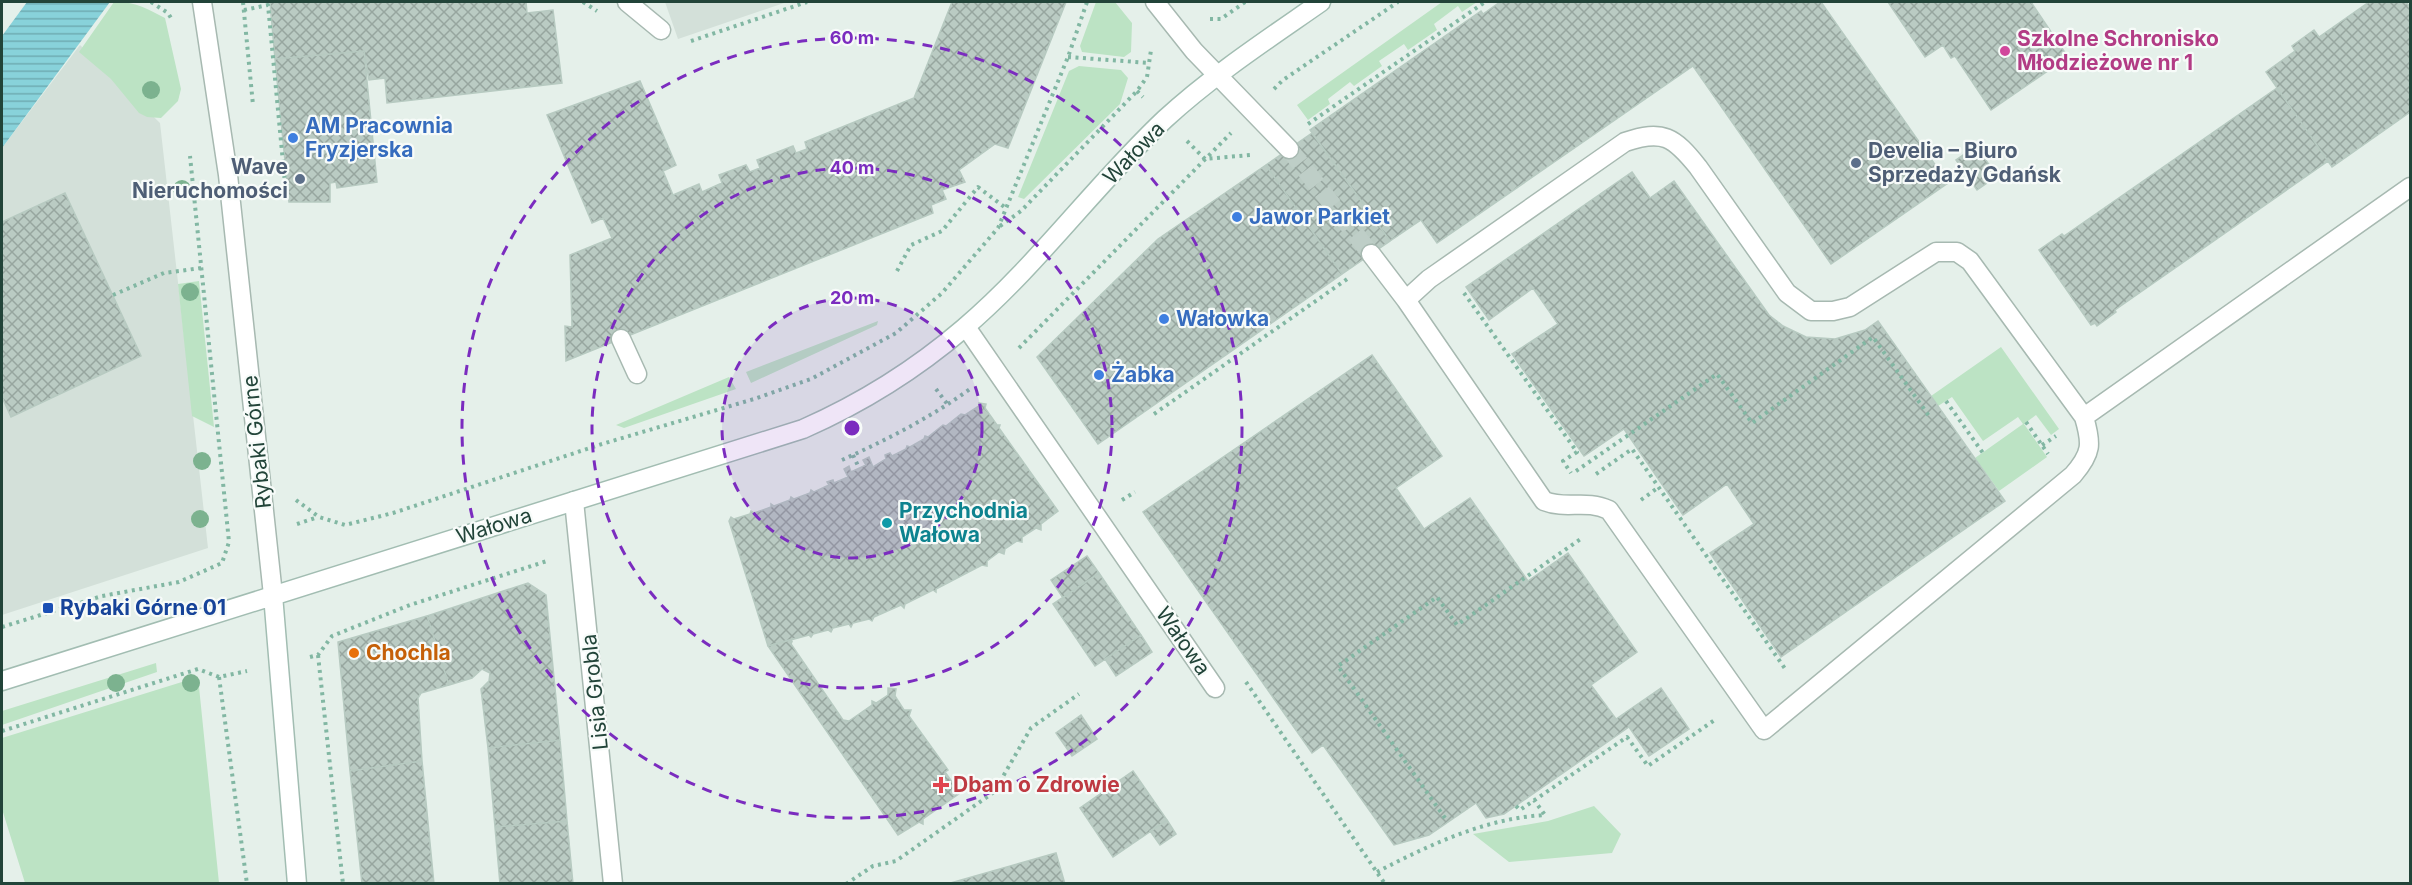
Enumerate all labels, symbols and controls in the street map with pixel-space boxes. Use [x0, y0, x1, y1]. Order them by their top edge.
place label: Szkolne Schronisko Młodzieżowe nr 1 [2017, 26, 2219, 75]
text: 60 m [830, 27, 874, 48]
marker: Szkolne Schronisko Młodzieżowe nr 1 [1998, 44, 2012, 58]
place label: AM Pracownia Fryzjerska [305, 113, 453, 162]
street label: Wałowa [1098, 116, 1170, 189]
marker: AM Pracownia Fryzjerska [286, 131, 300, 145]
place label: Develia – Biuro Sprzedaży Gdańsk [1868, 138, 2062, 187]
place label: Wave Nieruchomości [132, 154, 288, 203]
marker: Develia – Biuro Sprzedaży Gdańsk [1849, 156, 1863, 170]
text: 40 m [830, 157, 875, 178]
marker: Wave Nieruchomości [293, 172, 307, 186]
place label: Jawor Parkiet [1249, 204, 1390, 229]
marker: Jawor Parkiet [1230, 210, 1244, 224]
text: 20 m [830, 287, 874, 308]
place label: Wałowka [1176, 306, 1269, 331]
marker: Wałowka [1157, 312, 1171, 326]
place label: Żabka [1111, 361, 1175, 387]
marker: Żabka [1092, 368, 1106, 382]
street label: Rybaki Górne [237, 374, 276, 510]
centre of rings [842, 418, 862, 438]
place label: Przychodnia Wałowa [899, 498, 1028, 547]
street label: Wałowa [453, 502, 535, 549]
marker: Przychodnia Wałowa [880, 516, 894, 530]
place label: Rybaki Górne 01 [60, 595, 226, 620]
marker: Rybaki Górne 01 [41, 601, 55, 615]
street label: Wałowa [1151, 602, 1216, 680]
street label: Lisia Grobla [576, 633, 613, 751]
place label: Chochla [366, 640, 451, 665]
marker: Chochla [347, 646, 361, 660]
place label: Dbam o Zdrowie [953, 772, 1120, 797]
marker: Dbam o Zdrowie [934, 778, 948, 792]

